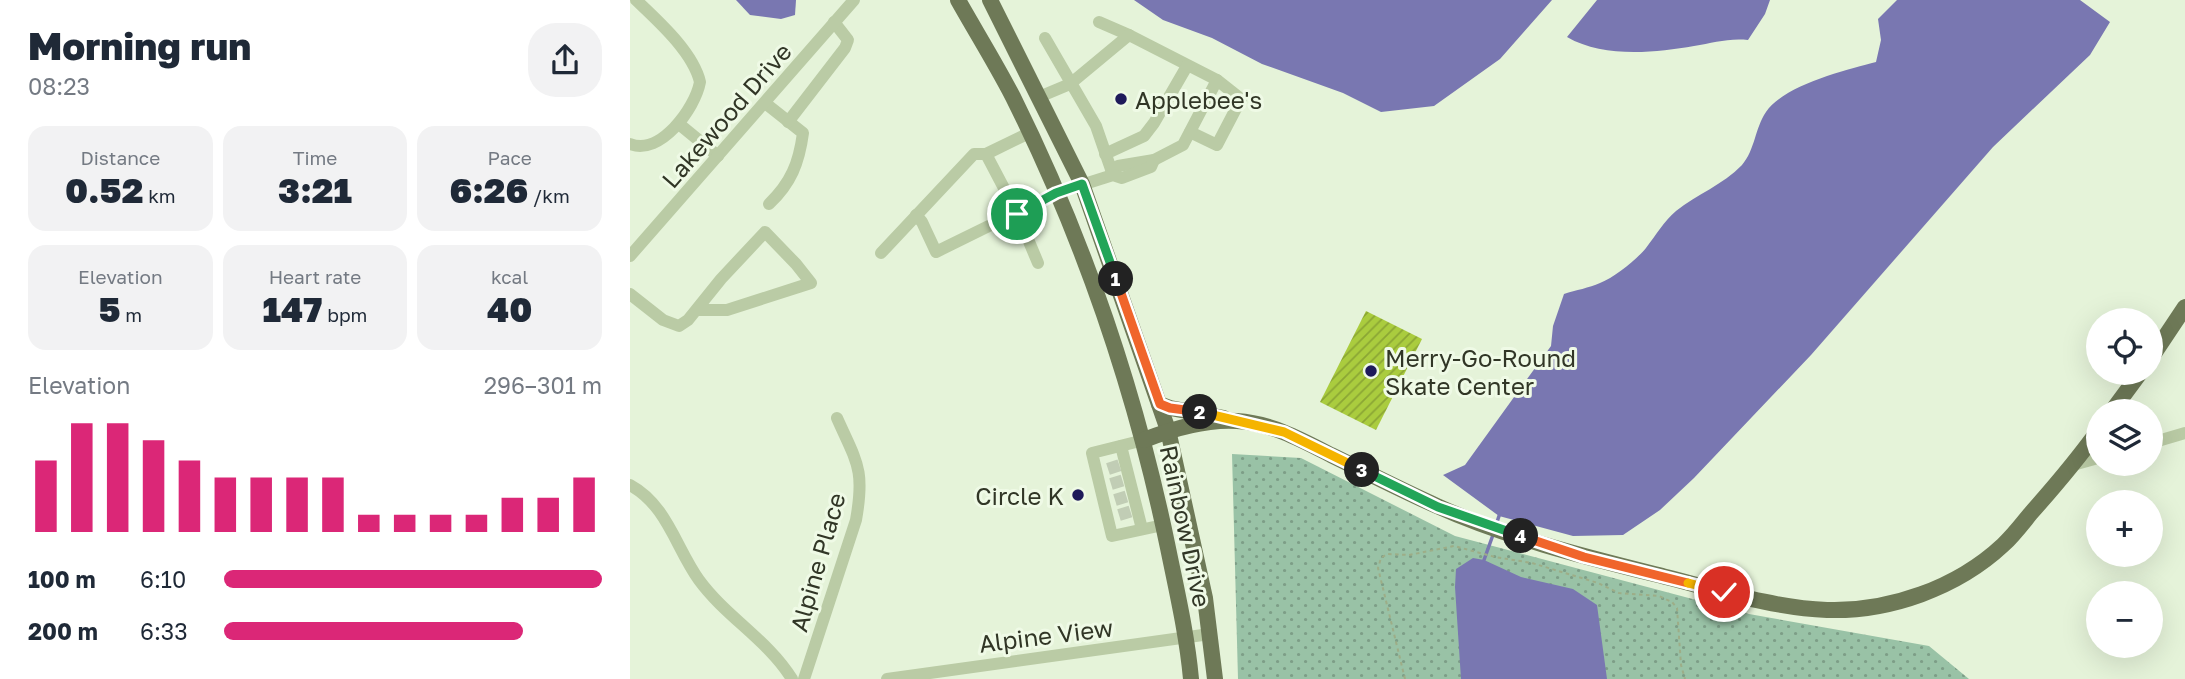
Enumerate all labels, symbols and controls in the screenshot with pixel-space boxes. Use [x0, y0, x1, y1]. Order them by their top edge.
text: Morning run [28, 23, 251, 68]
button: share [528, 23, 602, 97]
street label: Lakewood Drive [655, 37, 797, 193]
text: 08:23 [28, 72, 90, 100]
place label: Applebee's [1135, 85, 1262, 114]
marker: Applebee's [1113, 91, 1129, 107]
text: Distance [80, 146, 160, 169]
text: Time [293, 146, 337, 169]
text: Pace [487, 146, 532, 169]
text: 0.52 [65, 169, 143, 211]
text: 3:21 [278, 169, 352, 211]
text: 6:26 [450, 169, 528, 211]
text: km [143, 184, 176, 207]
text: /km [528, 184, 570, 207]
pin [987, 184, 1047, 244]
icon: arrive [998, 195, 1036, 233]
pin: 1 [1098, 262, 1134, 296]
text: Elevation [78, 265, 163, 288]
text: Heart rate [269, 265, 361, 288]
text: kcal [491, 265, 528, 288]
text: 1 [1111, 267, 1120, 290]
text: 5 [99, 288, 121, 330]
text: 147 [263, 288, 322, 330]
text: 40 [487, 288, 532, 330]
text: m [121, 303, 142, 326]
text: bpm [322, 303, 367, 326]
map controls [2086, 308, 2163, 658]
button: locate [2086, 308, 2163, 385]
place label: Merry-Go-Round Skate Center [1385, 343, 1576, 400]
marker: Merry-Go-Round Skate Center [1363, 363, 1379, 379]
text: Elevation [28, 371, 130, 399]
text: 296–301 m [484, 371, 602, 399]
pin: 2 [1182, 394, 1218, 430]
button: layers [2086, 399, 2163, 476]
text: 2 [1194, 400, 1205, 423]
street label: Rainbow Drive [1155, 442, 1217, 610]
pin: 3 [1344, 452, 1380, 488]
text: 3 [1356, 458, 1367, 481]
place label: Circle K [975, 481, 1064, 510]
marker: Circle K [1070, 487, 1086, 503]
street label: Alpine Place [783, 489, 851, 635]
button: + [2086, 490, 2163, 567]
pin: 4 [1504, 518, 1538, 554]
text: 4 [1515, 524, 1526, 547]
pin [1694, 562, 1754, 622]
text: 100 m [28, 565, 96, 593]
text: 6:10 [140, 565, 186, 593]
icon: check [1705, 573, 1743, 611]
button: − [2086, 581, 2163, 658]
street label: Alpine View [977, 612, 1115, 658]
text: 200 m [28, 617, 98, 645]
text: 6:33 [140, 617, 188, 645]

